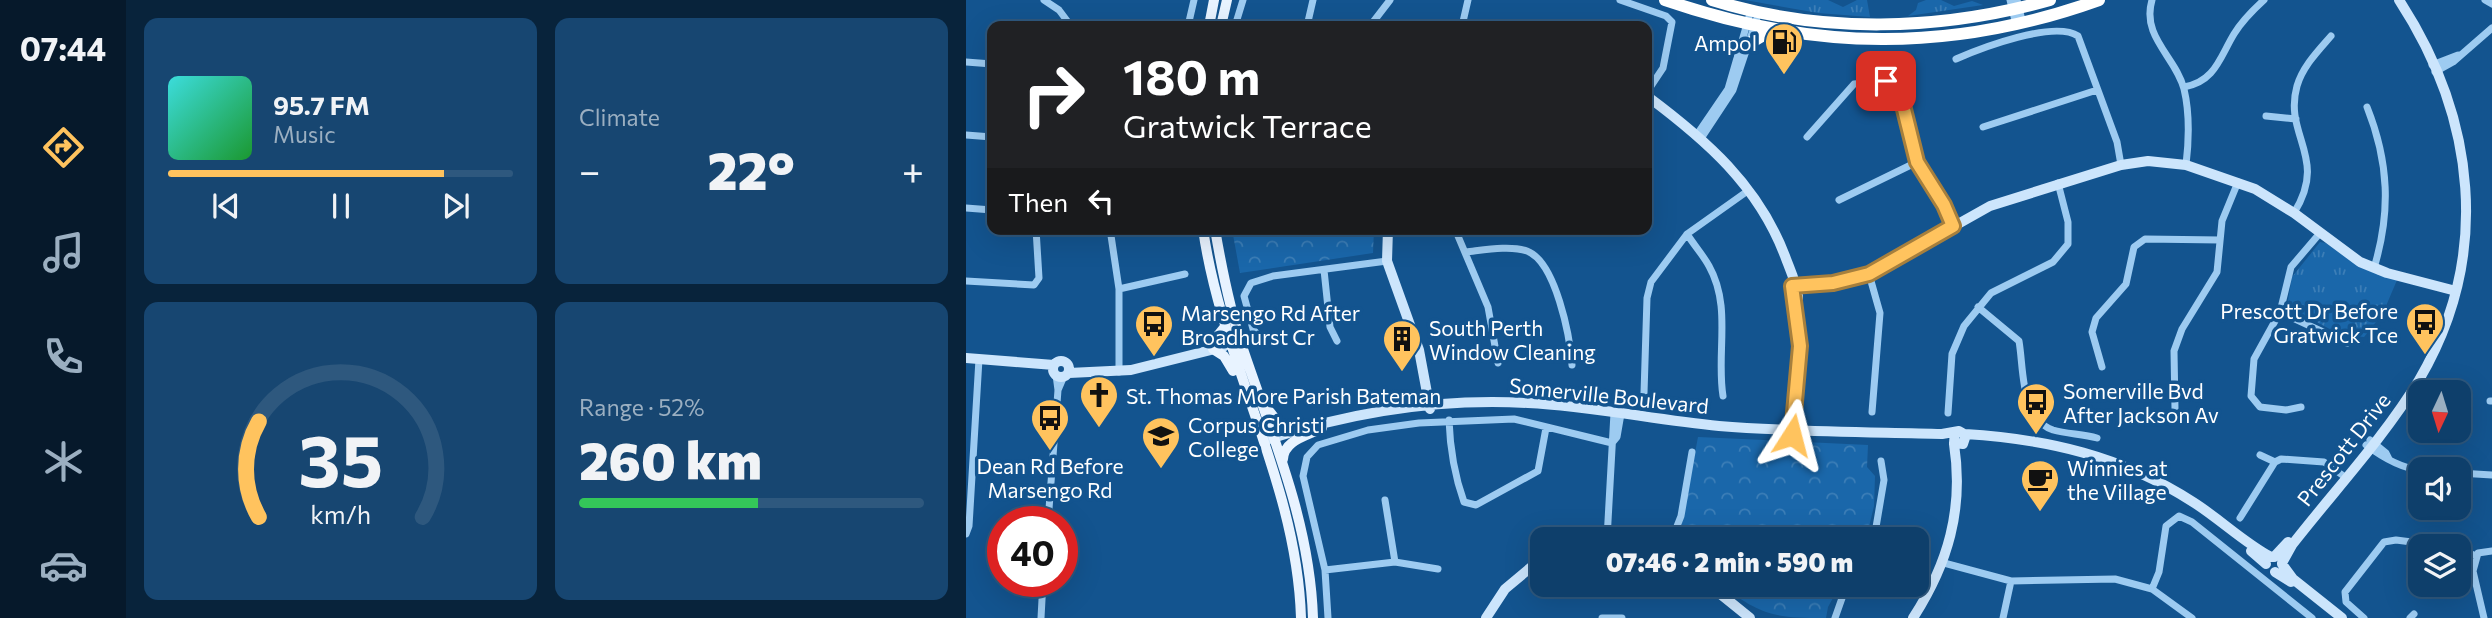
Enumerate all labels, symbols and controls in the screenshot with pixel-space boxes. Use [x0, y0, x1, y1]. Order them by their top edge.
fuel station icon: Ampol [1763, 21, 1805, 76]
text: 07:44 [20, 28, 106, 68]
place label: Ampol [1694, 30, 1757, 55]
text: 180 m [1123, 45, 1260, 105]
icon: right [1008, 49, 1099, 140]
pin [1856, 51, 1916, 111]
icon: arrive [1867, 62, 1905, 100]
text: 95.7 FM [273, 89, 370, 120]
text: Climate [579, 103, 660, 131]
text: Gratwick Terrace [1123, 105, 1372, 145]
text: Music [273, 120, 336, 148]
icon: directions [39, 123, 88, 172]
text: 22° [707, 137, 795, 201]
text: − [579, 146, 601, 193]
text: + [902, 146, 924, 193]
icon: left [1082, 182, 1120, 220]
text: Then [1008, 186, 1068, 217]
icon: previous [207, 187, 245, 225]
icon: pause [322, 187, 360, 225]
icon: next [437, 187, 475, 225]
icon: music [39, 228, 88, 277]
place label: Prescott Dr Before Gratwick Tce [2220, 298, 2398, 347]
place label: Marsengo Rd After Broadhurst Cr [1181, 300, 1360, 349]
bus stop icon: Prescott Dr Before Gratwick Tce [2404, 301, 2446, 356]
bus stop icon: Marsengo Rd After Broadhurst Cr [1133, 303, 1175, 358]
place label: South Perth Window Cleaning [1429, 315, 1596, 364]
building icon: South Perth Window Cleaning [1381, 318, 1423, 373]
icon: phone [39, 332, 88, 381]
street label: Somerville Boulevard [1508, 372, 1710, 418]
church icon: St. Thomas More Parish Bateman [1078, 374, 1120, 429]
place label: Somerville Bvd After Jackson Av [2063, 378, 2219, 427]
north arrow [2408, 380, 2471, 443]
map controls [2408, 380, 2471, 597]
bus stop icon: Somerville Bvd After Jackson Av [2015, 381, 2057, 436]
place label: St. Thomas More Parish Bateman [1126, 383, 1441, 408]
street label: Prescott Drive [2291, 387, 2395, 511]
text: Range · 52% [579, 393, 704, 421]
bus stop icon: Dean Rd Before Marsengo Rd [1029, 397, 1071, 452]
position arrow [1755, 398, 1829, 472]
place label: Corpus Christi College [1188, 412, 1325, 461]
text: 35 [298, 413, 383, 502]
school or university icon: Corpus Christi College [1140, 415, 1182, 470]
text: 260 km [579, 427, 762, 491]
icon: climate [39, 437, 88, 486]
place label: Dean Rd Before Marsengo Rd [976, 453, 1124, 502]
place label: Winnies at the Village [2067, 455, 2168, 504]
button: sound [2408, 457, 2471, 520]
cafe icon: Winnies at the Village [2019, 458, 2061, 513]
text: km/h [310, 499, 371, 529]
speed limit sign: 40 [987, 506, 1078, 597]
button: layers [2408, 534, 2471, 597]
icon: car [39, 541, 88, 590]
text: 07:46 · 2 min · 590 m [1606, 546, 1853, 577]

